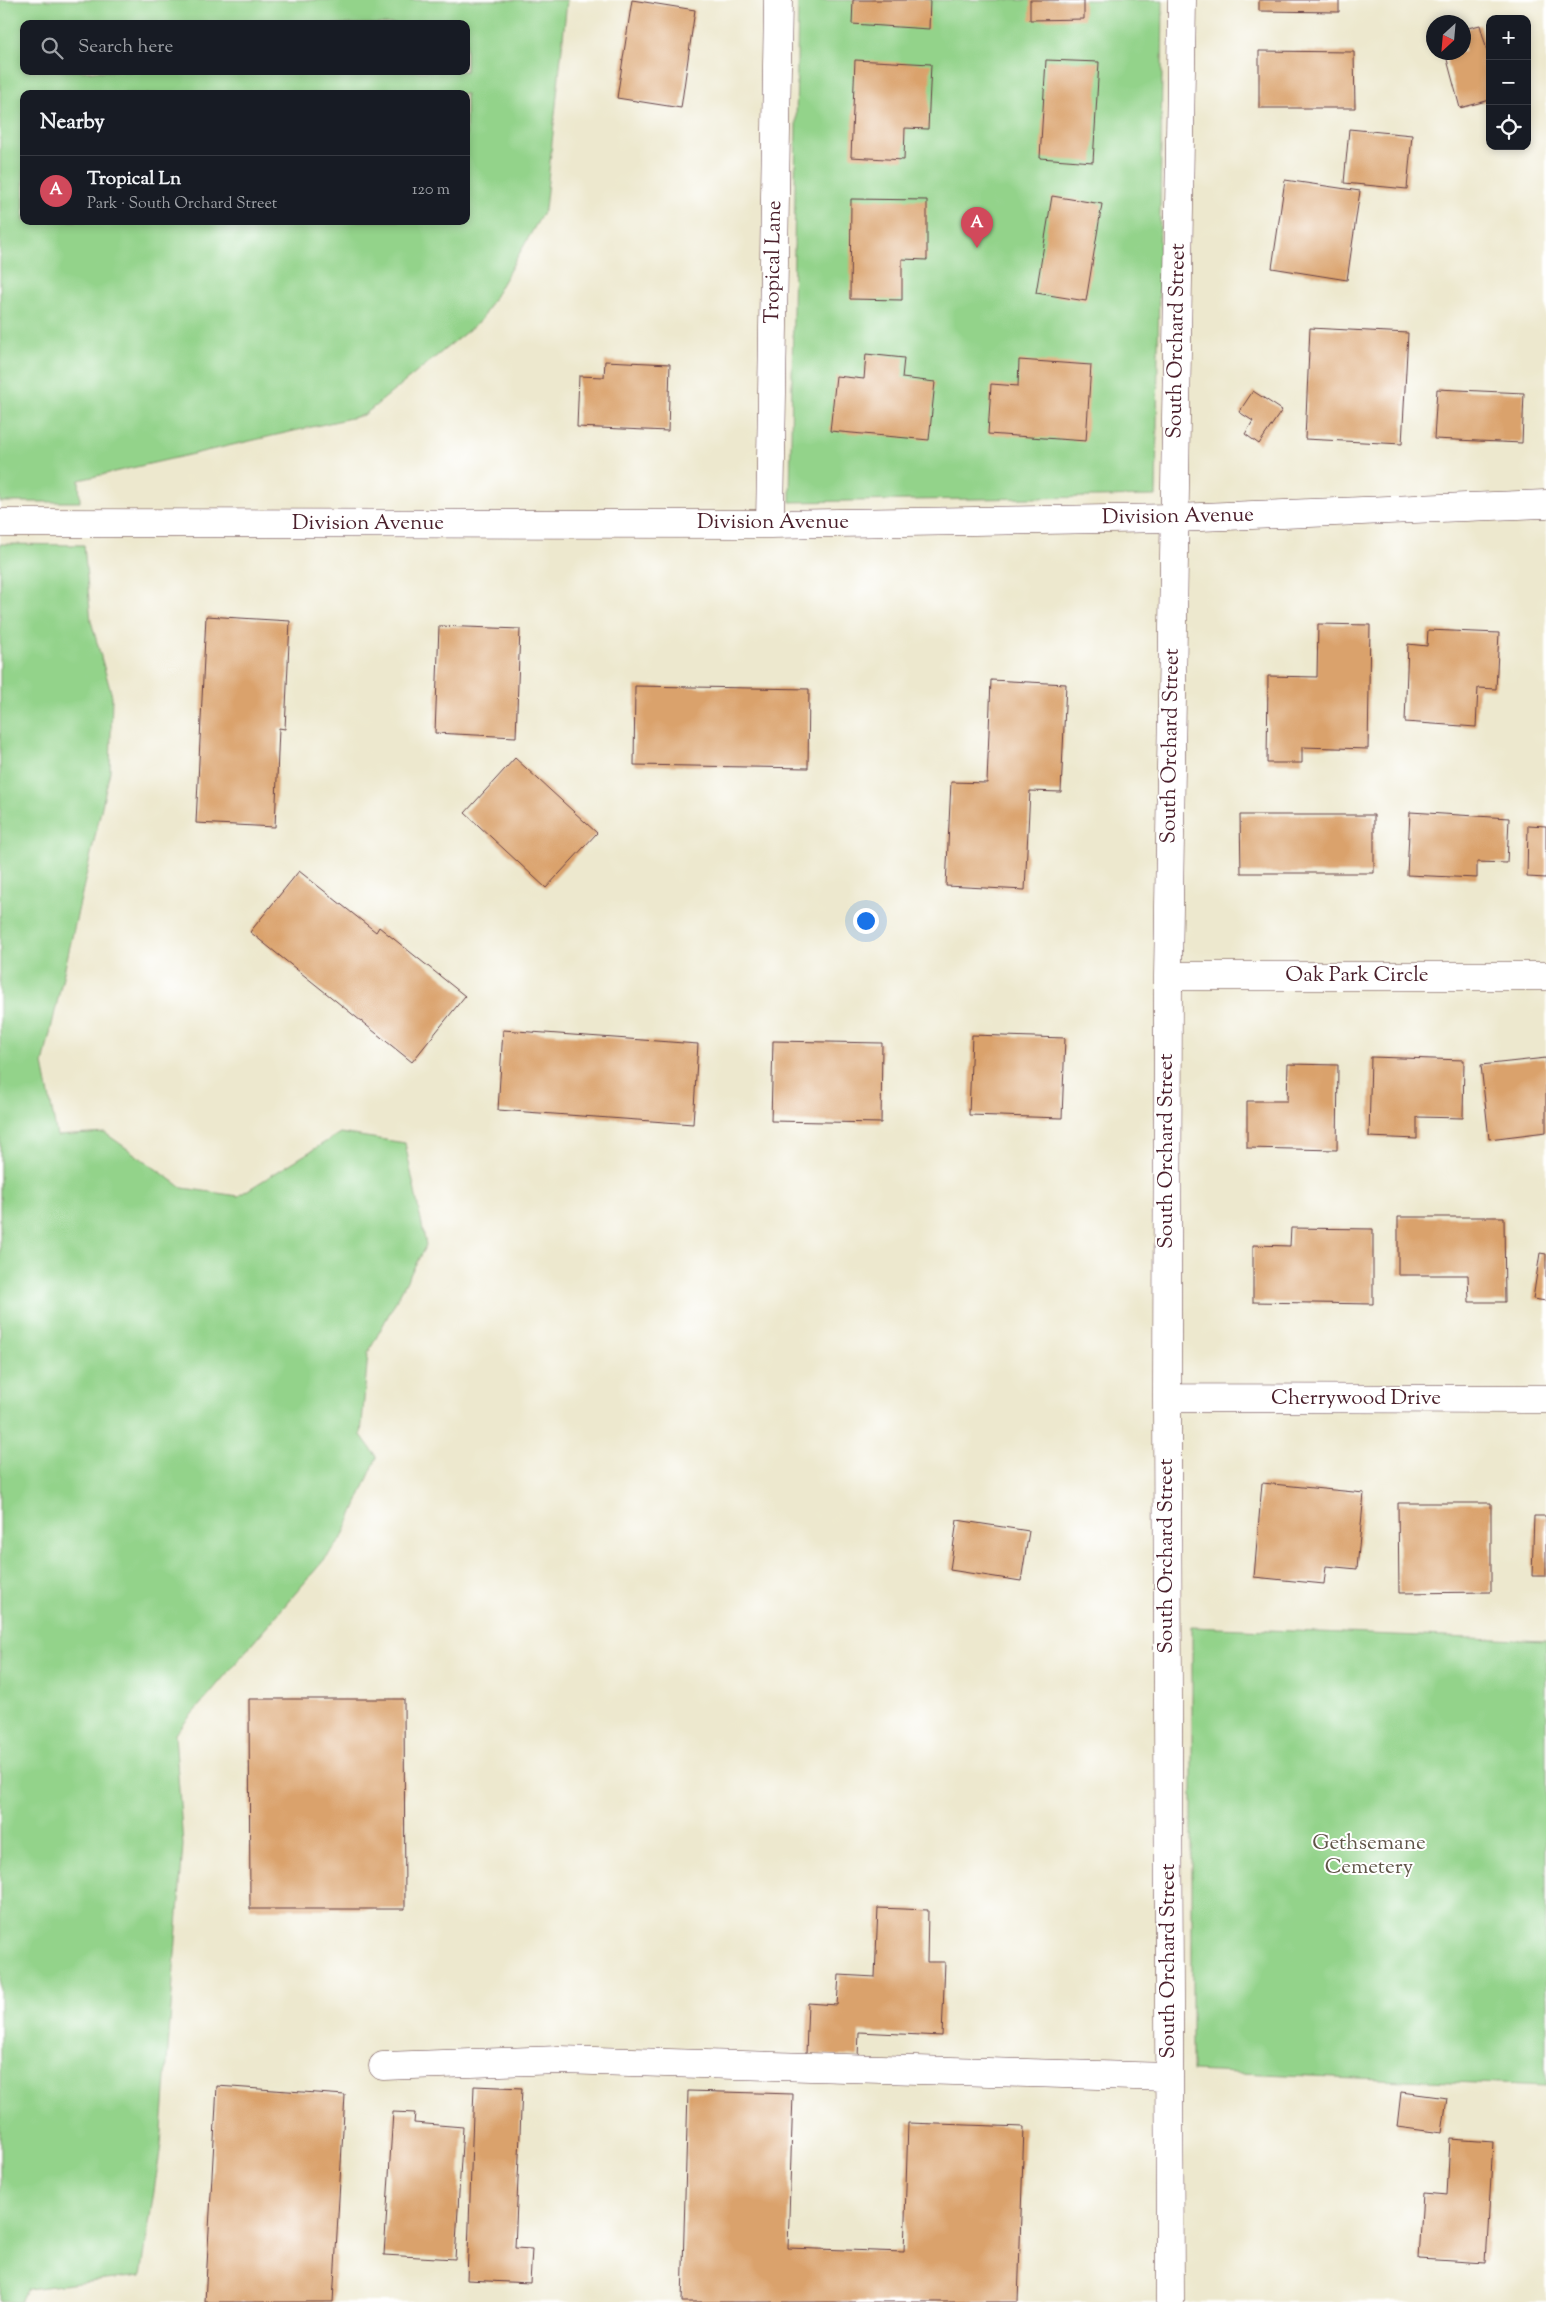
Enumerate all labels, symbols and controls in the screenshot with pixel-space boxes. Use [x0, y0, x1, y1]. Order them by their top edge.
north arrow [1426, 15, 1471, 60]
map controls [1486, 15, 1531, 150]
button: + [1486, 15, 1531, 60]
search box [20, 20, 470, 75]
icon: search [38, 34, 66, 62]
text: Search here [78, 34, 173, 61]
button: − [1486, 60, 1531, 105]
button: locate [1486, 105, 1531, 150]
text: Nearby [40, 108, 105, 138]
text: Tropical Ln [87, 166, 181, 193]
text: A [50, 179, 63, 202]
text: 120 m [412, 179, 450, 202]
text: Park · South Orchard Street [87, 193, 277, 216]
street label: Tropical Lane [758, 200, 790, 324]
pin: A [961, 207, 993, 248]
street label: South Orchard Street [1160, 243, 1194, 439]
street label: Division Avenue [1102, 501, 1254, 533]
street label: Division Avenue [697, 508, 849, 538]
street label: Division Avenue [292, 509, 444, 539]
street label: South Orchard Street [1154, 648, 1188, 844]
your location [853, 908, 879, 934]
street label: Oak Park Circle [1285, 961, 1429, 991]
street label: South Orchard Street [1152, 1053, 1182, 1249]
street label: Cherrywood Drive [1271, 1384, 1441, 1414]
street label: South Orchard Street [1152, 1458, 1182, 1654]
park label: Gethsemane Cemetery [1312, 1829, 1426, 1883]
street label: South Orchard Street [1154, 1863, 1184, 2059]

